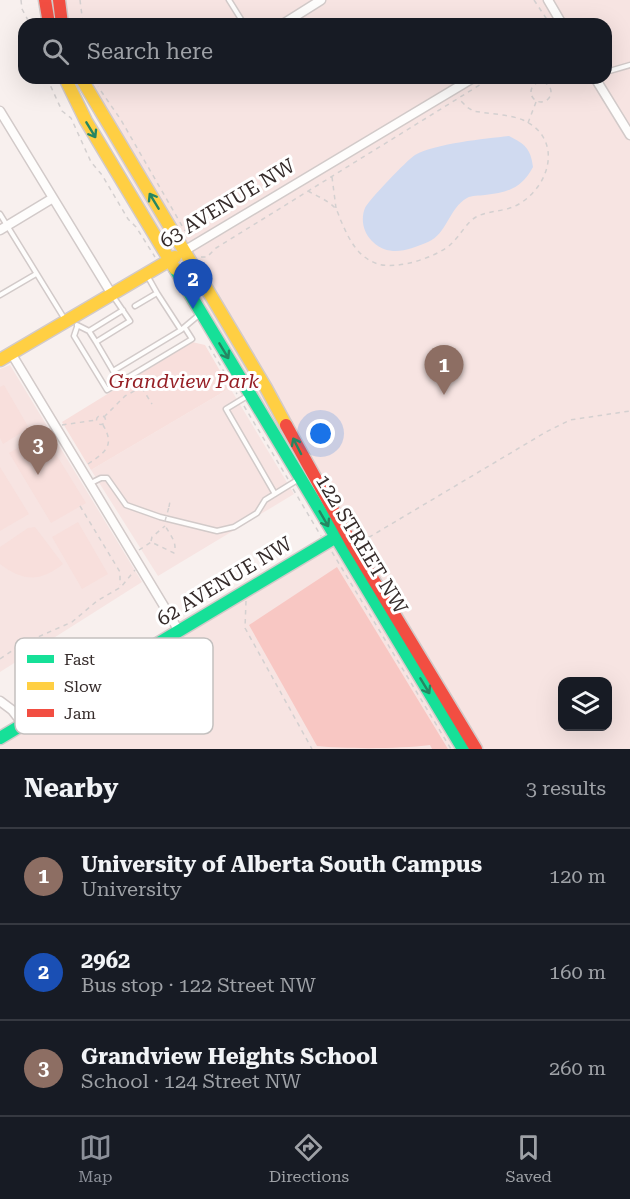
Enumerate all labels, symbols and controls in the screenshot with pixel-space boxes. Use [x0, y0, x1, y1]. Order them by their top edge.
search box [18, 18, 612, 84]
icon: search [39, 35, 72, 68]
text: Search here [87, 39, 213, 64]
one-way arrow [86, 121, 98, 138]
street label: 63 AVENUE NW [155, 153, 300, 253]
one-way arrow [148, 193, 160, 210]
pin: 2 [174, 260, 212, 309]
one-way arrow [219, 342, 231, 359]
pin: 1 [424, 346, 464, 395]
park label: Grandview Park [109, 369, 259, 393]
your location [306, 419, 335, 448]
pin: 3 [18, 426, 57, 475]
one-way arrow [290, 437, 302, 455]
street label: 122 STREET NW [311, 470, 413, 619]
one-way arrow [318, 510, 330, 527]
street label: 62 AVENUE NW [152, 531, 297, 631]
legend [15, 638, 213, 734]
text: Fast [64, 650, 95, 669]
text: Slow [64, 677, 102, 696]
one-way arrow [419, 677, 431, 694]
map controls [558, 677, 612, 731]
button: layers [558, 677, 612, 731]
text: Jam [64, 704, 96, 723]
text: Nearby [24, 773, 118, 803]
text: 3 results [526, 776, 606, 800]
text: University of Alberta South Campus [81, 852, 482, 877]
text: 1 [38, 864, 49, 888]
text: 120 m [549, 864, 606, 888]
text: University [81, 877, 182, 901]
text: 2962 [81, 948, 130, 973]
text: 2 [38, 960, 49, 984]
text: 160 m [549, 960, 606, 984]
text: Bus stop · 122 Street NW [81, 973, 316, 997]
text: Grandview Heights School [81, 1044, 377, 1069]
text: 3 [38, 1056, 49, 1080]
text: 260 m [549, 1056, 606, 1080]
text: School · 124 Street NW [81, 1069, 301, 1093]
tab: Map [78, 1131, 112, 1186]
tab: Directions [269, 1131, 349, 1186]
tab: Saved [505, 1131, 552, 1186]

